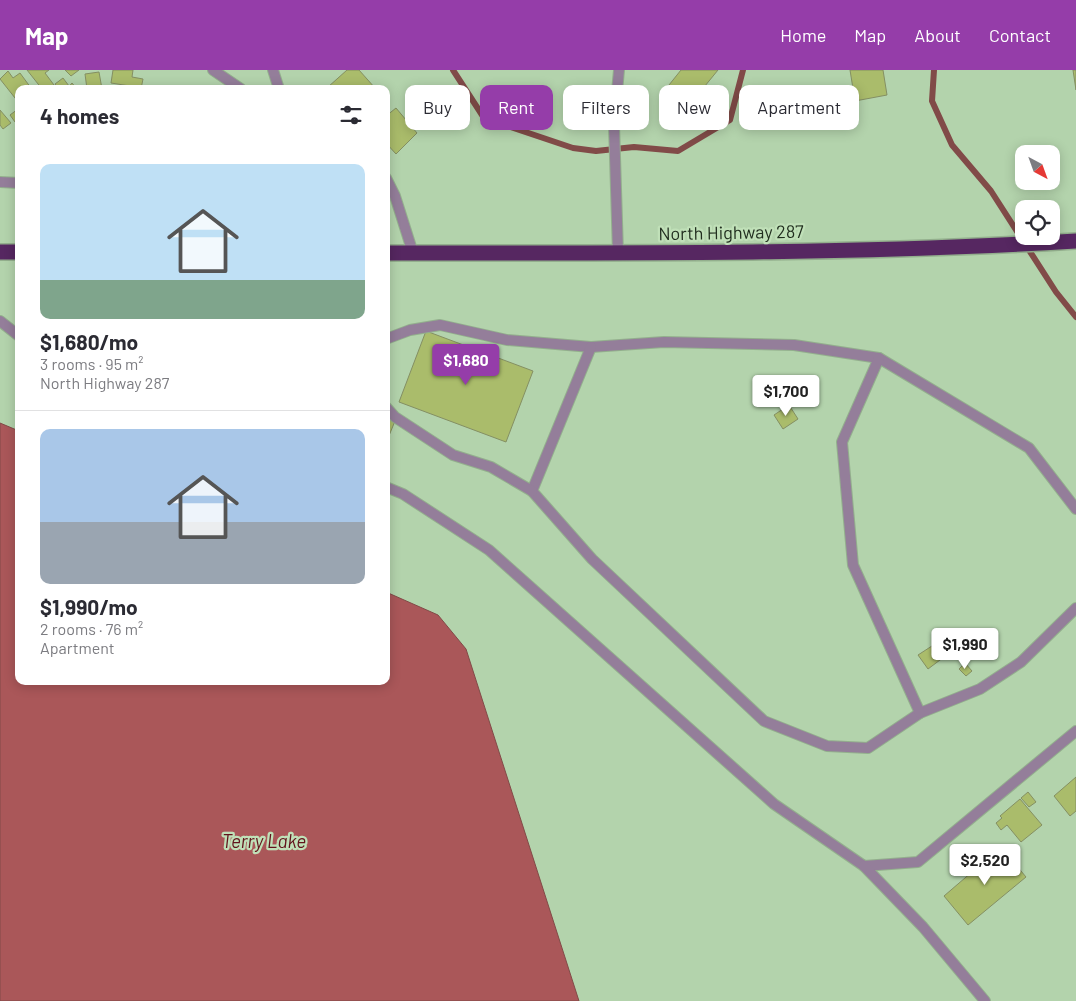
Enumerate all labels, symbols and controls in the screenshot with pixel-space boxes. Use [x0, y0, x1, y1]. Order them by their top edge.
text: Map [25, 21, 68, 50]
text: Home [780, 24, 826, 46]
text: Map [854, 24, 886, 46]
text: About [914, 24, 961, 46]
text: Contact [989, 24, 1051, 46]
chip: Buy [405, 85, 470, 130]
chip: Rent [480, 85, 553, 130]
chip: Filters [563, 85, 649, 130]
chip: New [659, 85, 729, 130]
chip: Apartment [739, 85, 859, 130]
icon: filters [337, 101, 365, 129]
text: 4 homes [40, 103, 119, 128]
north arrow [1015, 145, 1060, 190]
map controls [1015, 145, 1060, 245]
icon: home [158, 196, 248, 286]
button: locate [1015, 200, 1060, 245]
street label: North Highway 287 [658, 220, 804, 244]
text: $1,680/mo [40, 329, 138, 354]
pin: $1,680 [425, 344, 507, 386]
text: $1,680 [443, 350, 489, 369]
text: 3 rooms · 95 m² [40, 354, 144, 373]
text: North Highway 287 [40, 373, 169, 392]
pin: $1,700 [745, 374, 827, 417]
text: $1,700 [763, 381, 809, 400]
icon: home [158, 462, 248, 552]
text: $1,990/mo [40, 594, 138, 619]
text: 2 rooms · 76 m² [40, 619, 143, 638]
pin: $1,990 [924, 628, 1006, 670]
text: $1,990 [942, 634, 988, 653]
text: Apartment [40, 638, 115, 657]
water label: Terry Lake [222, 829, 306, 852]
pin: $2,520 [944, 844, 1026, 886]
text: $2,520 [960, 850, 1010, 869]

